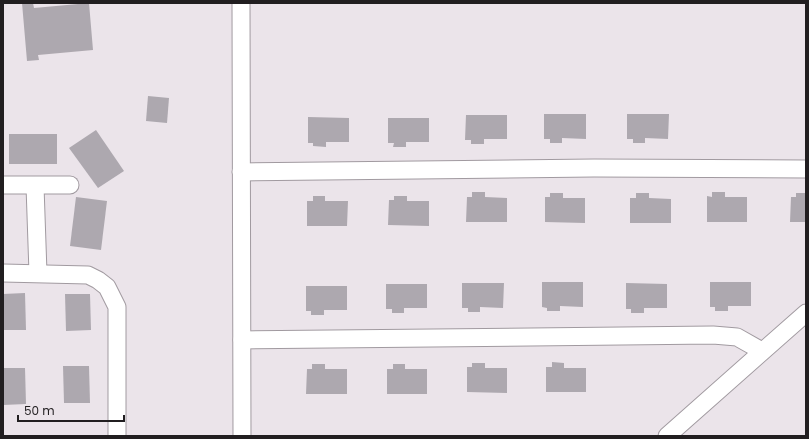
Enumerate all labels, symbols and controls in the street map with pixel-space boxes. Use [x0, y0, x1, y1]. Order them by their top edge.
scale bar [18, 397, 124, 423]
text: 50 m [24, 402, 55, 419]

